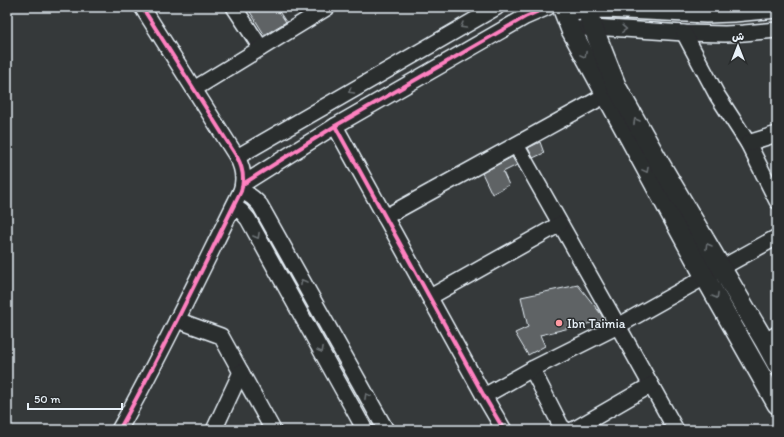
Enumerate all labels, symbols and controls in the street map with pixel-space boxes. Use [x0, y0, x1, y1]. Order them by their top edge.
one-way arrow [460, 22, 467, 29]
one-way arrow [621, 25, 627, 34]
north arrow [718, 26, 758, 66]
text: ش [732, 30, 744, 43]
one-way arrow [580, 51, 587, 58]
one-way arrow [348, 87, 355, 94]
one-way arrow [633, 118, 640, 125]
one-way arrow [641, 165, 649, 173]
one-way arrow [253, 232, 260, 239]
one-way arrow [705, 243, 712, 250]
one-way arrow [301, 279, 308, 286]
one-way arrow [711, 292, 718, 299]
place label: Ibn Taimia [567, 316, 626, 331]
marker: Ibn Taimia [554, 318, 564, 328]
one-way arrow [316, 345, 323, 353]
scale bar [28, 385, 122, 411]
text: 50 m [34, 392, 60, 406]
one-way arrow [364, 393, 371, 400]

